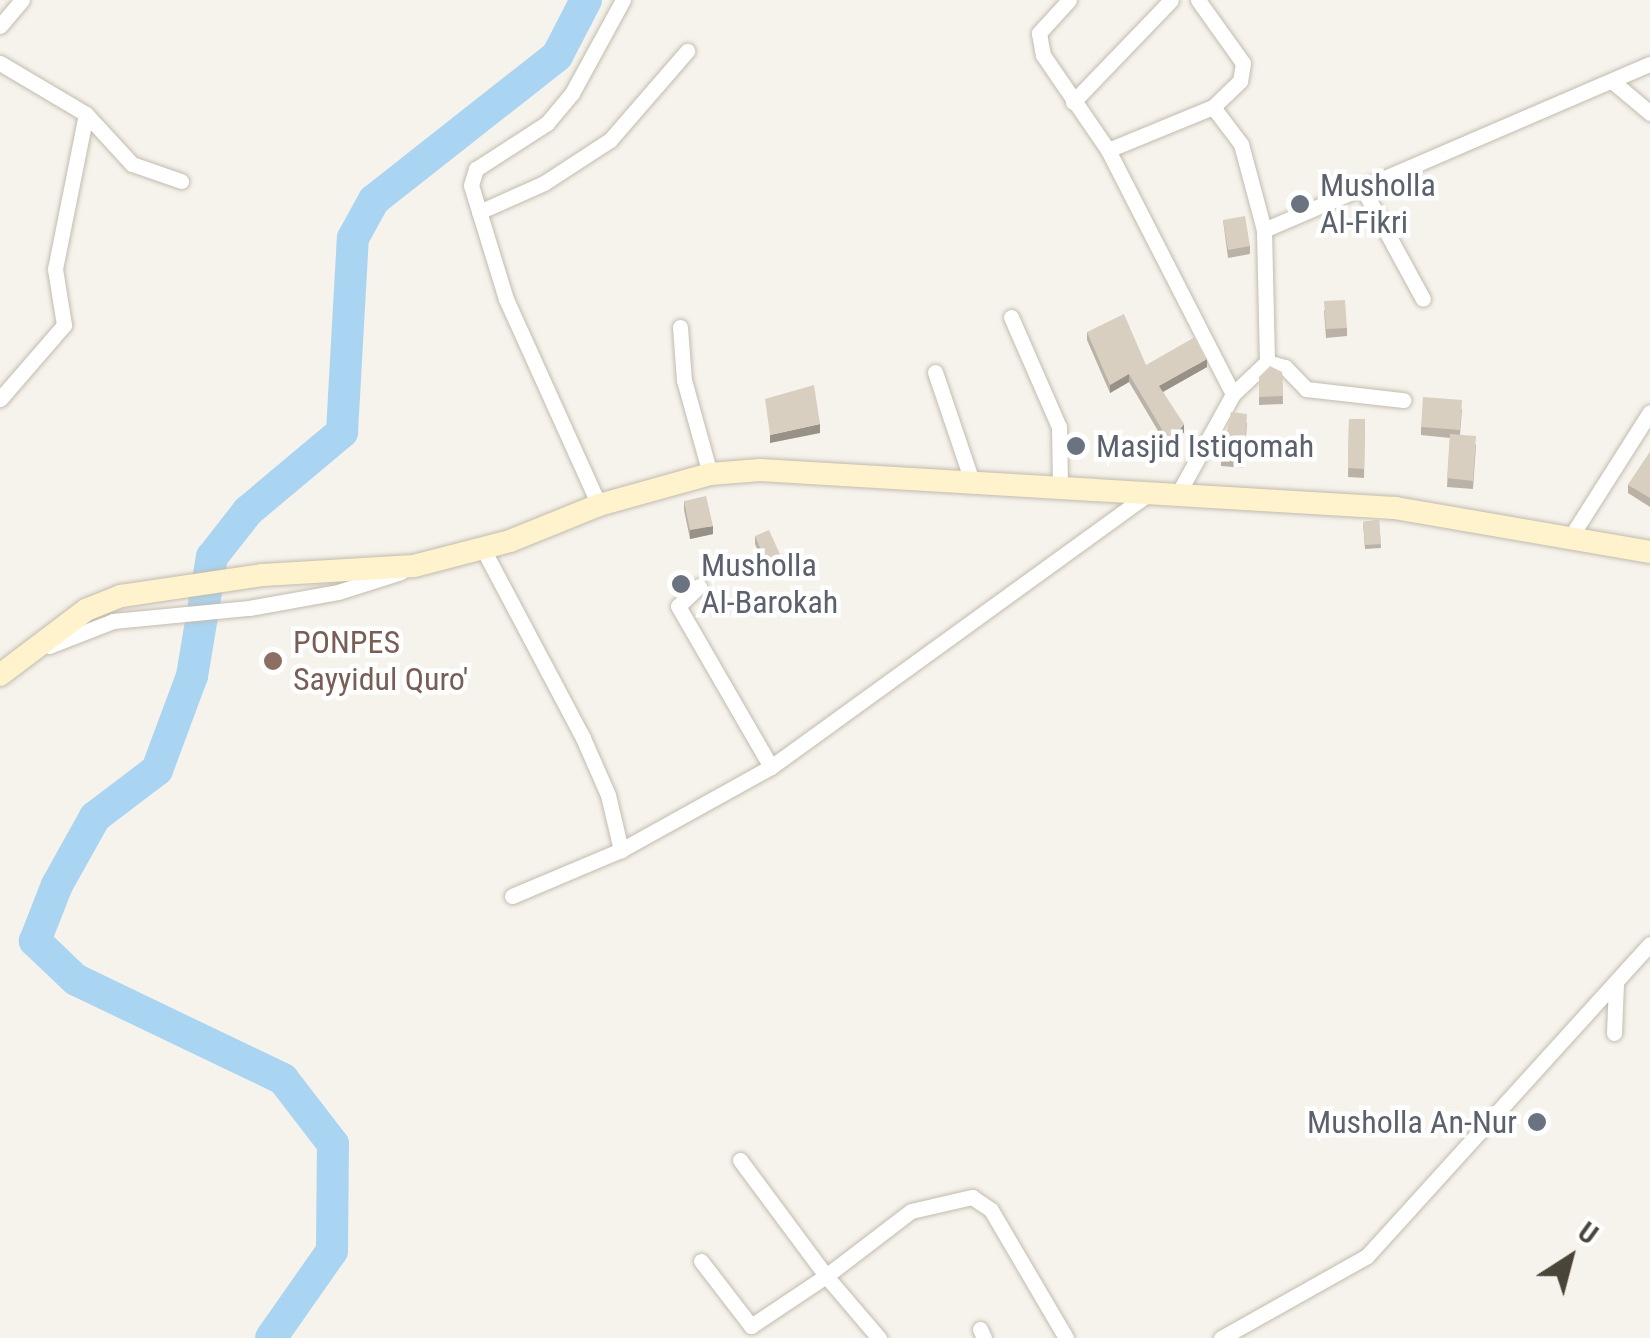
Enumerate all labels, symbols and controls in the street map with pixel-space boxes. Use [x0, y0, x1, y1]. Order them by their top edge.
place label: Musholla Al-Fikri [1320, 167, 1436, 242]
marker: Musholla Al-Fikri [1289, 193, 1311, 215]
place label: Masjid Istiqomah [1096, 427, 1314, 465]
marker: Masjid Istiqomah [1065, 435, 1087, 457]
place label: Musholla Al-Barokah [701, 547, 838, 622]
marker: Musholla Al-Barokah [670, 573, 692, 595]
place label: PONPES Sayyidul Quro' [293, 624, 468, 699]
marker: PONPES Sayyidul Quro' [262, 650, 284, 672]
place label: Musholla An-Nur [1307, 1103, 1517, 1141]
marker: Musholla An-Nur [1526, 1111, 1548, 1133]
north arrow [1520, 1208, 1620, 1308]
text: U [1572, 1215, 1604, 1251]

